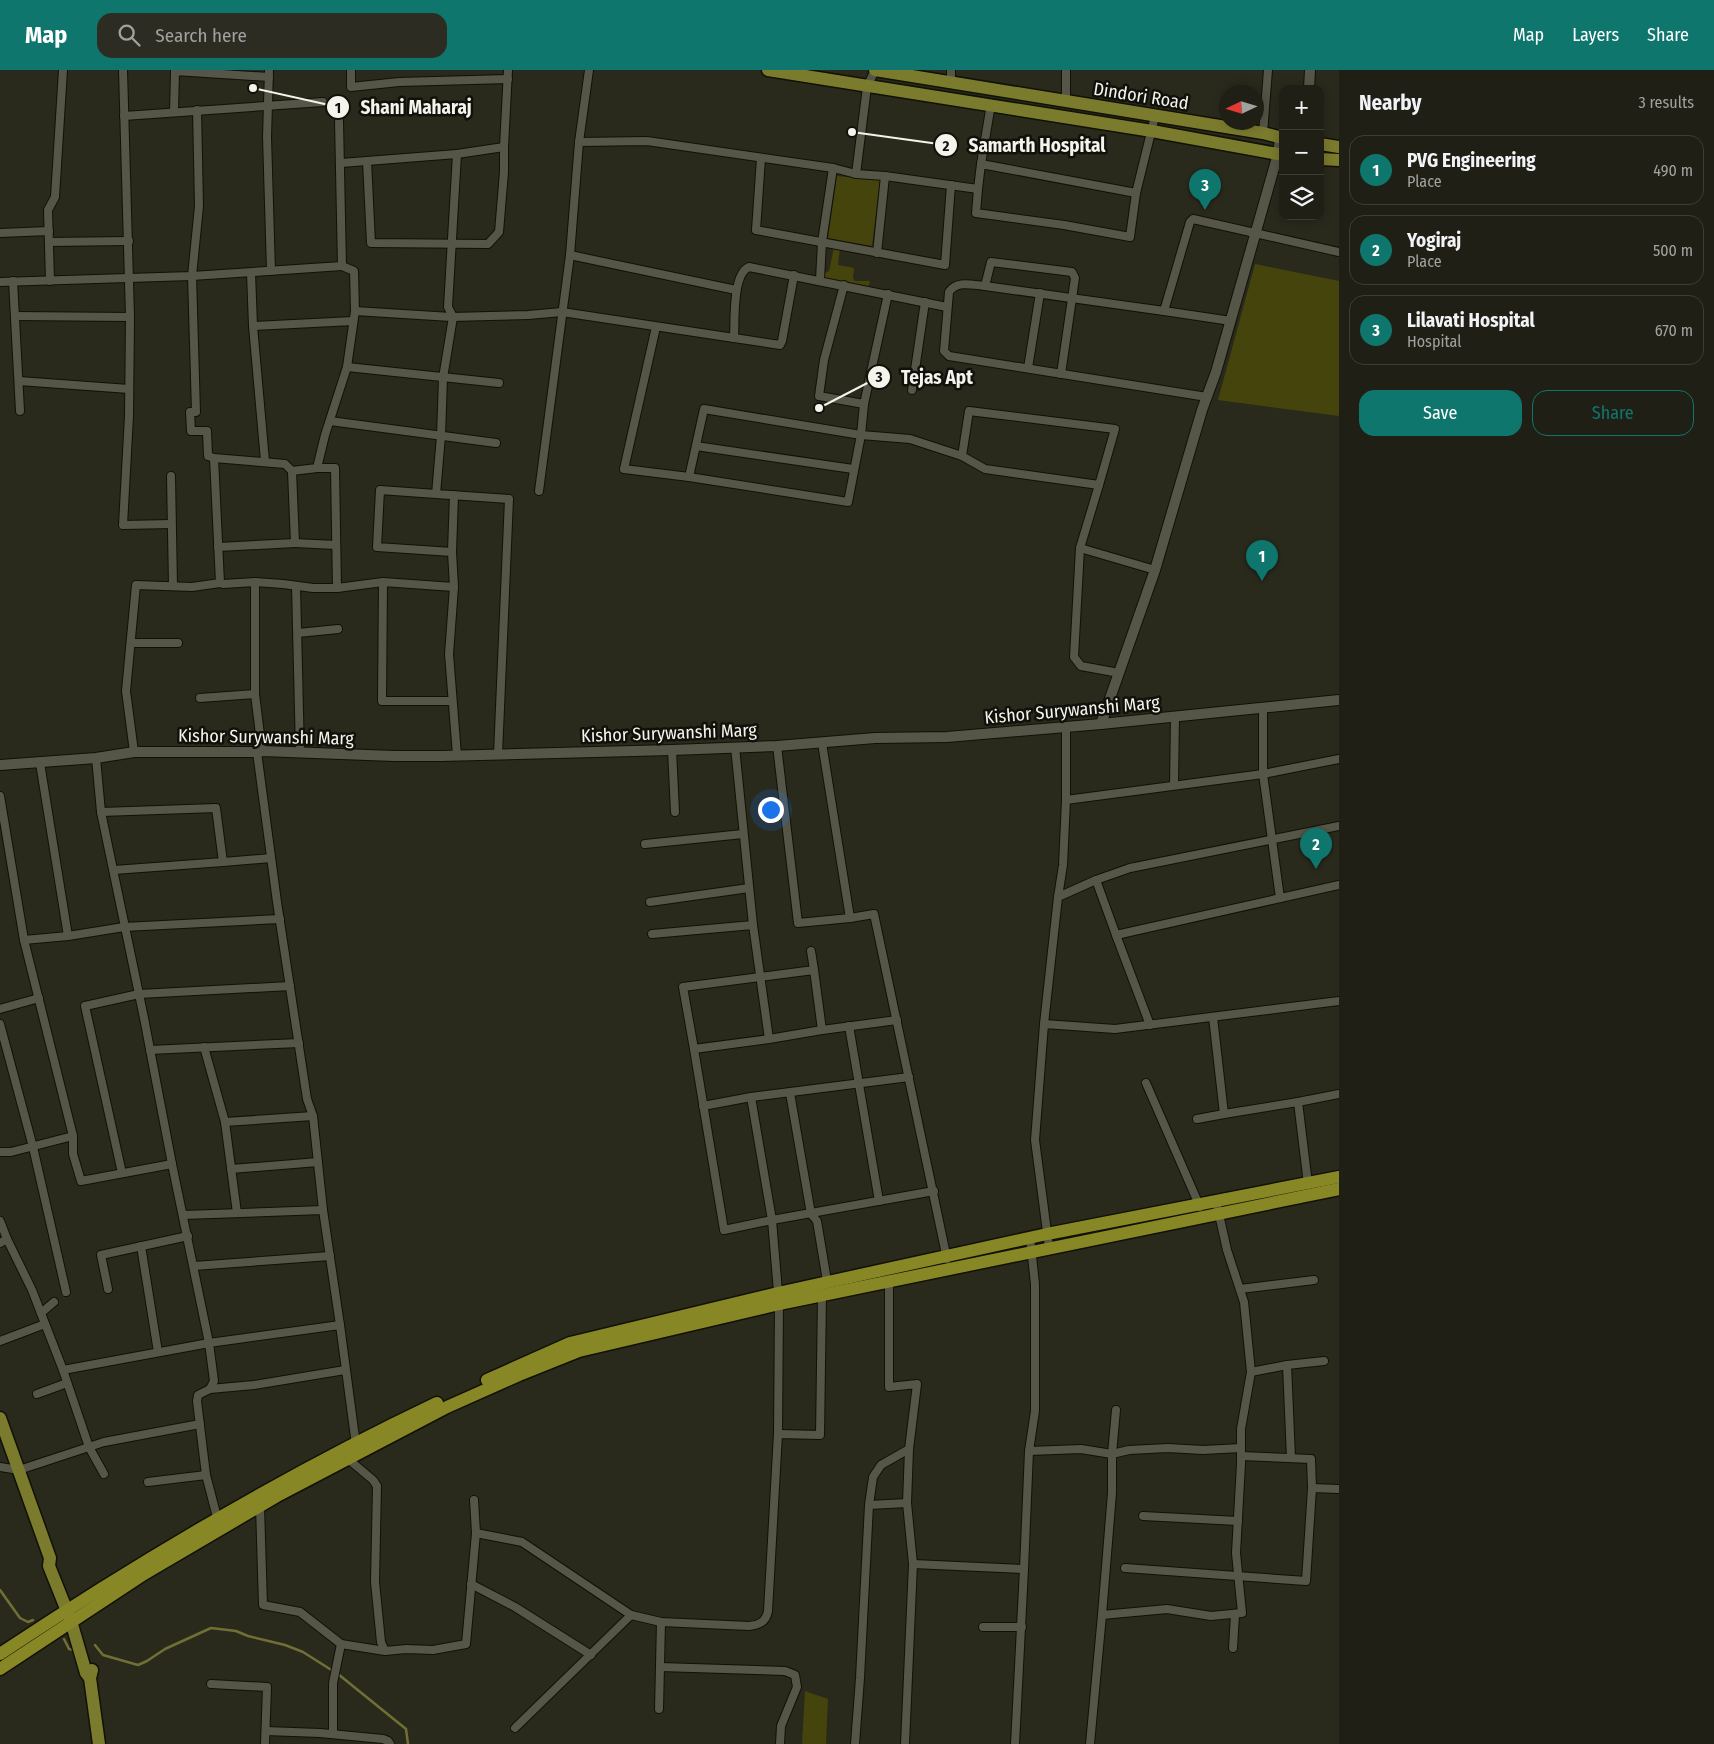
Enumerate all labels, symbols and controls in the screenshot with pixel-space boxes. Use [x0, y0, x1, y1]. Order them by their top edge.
search box [97, 13, 447, 58]
text: Map [25, 21, 67, 49]
icon: search [115, 21, 143, 49]
text: Search here [155, 24, 247, 47]
text: Map [1513, 24, 1544, 46]
text: Layers [1572, 24, 1619, 46]
text: Share [1647, 24, 1689, 46]
street label: Dindori Road [1092, 78, 1190, 114]
north arrow [1219, 85, 1264, 130]
map controls [1279, 85, 1324, 220]
button: + [1279, 85, 1324, 130]
callout: Shani Maharaj [326, 90, 482, 124]
text: Nearby [1359, 90, 1421, 116]
text: 3 results [1638, 93, 1694, 112]
text: Shani Maharaj [360, 96, 472, 119]
text: 1 [335, 99, 341, 117]
callout: Samarth Hospital [934, 128, 1116, 162]
button: − [1279, 130, 1324, 175]
text: Samarth Hospital [969, 134, 1106, 157]
text: 2 [942, 137, 950, 155]
text: PVG Engineering [1407, 149, 1536, 172]
text: 1 [1373, 161, 1379, 180]
text: 490 m [1653, 161, 1693, 180]
pin: 3 [1189, 169, 1221, 210]
text: Place [1407, 172, 1442, 191]
button: layers [1279, 175, 1324, 220]
text: Yogiraj [1407, 229, 1461, 252]
text: 2 [1372, 241, 1380, 260]
text: 500 m [1653, 241, 1693, 260]
text: Place [1407, 252, 1442, 271]
text: Lilavati Hospital [1407, 309, 1535, 332]
text: 3 [1372, 321, 1380, 340]
text: 670 m [1655, 321, 1693, 340]
text: Hospital [1407, 332, 1462, 351]
callout: Tejas Apt [866, 360, 983, 394]
text: Tejas Apt [901, 366, 973, 389]
text: 3 [874, 368, 883, 386]
button: Save [1359, 390, 1522, 436]
button: Share [1532, 390, 1694, 436]
pin: 1 [1246, 540, 1278, 581]
street label: Kishor Surywanshi Marg [983, 691, 1161, 729]
street label: Kishor Surywanshi Marg [581, 719, 758, 747]
street label: Kishor Surywanshi Marg [178, 724, 355, 750]
your location [758, 797, 784, 823]
pin: 2 [1300, 828, 1332, 869]

